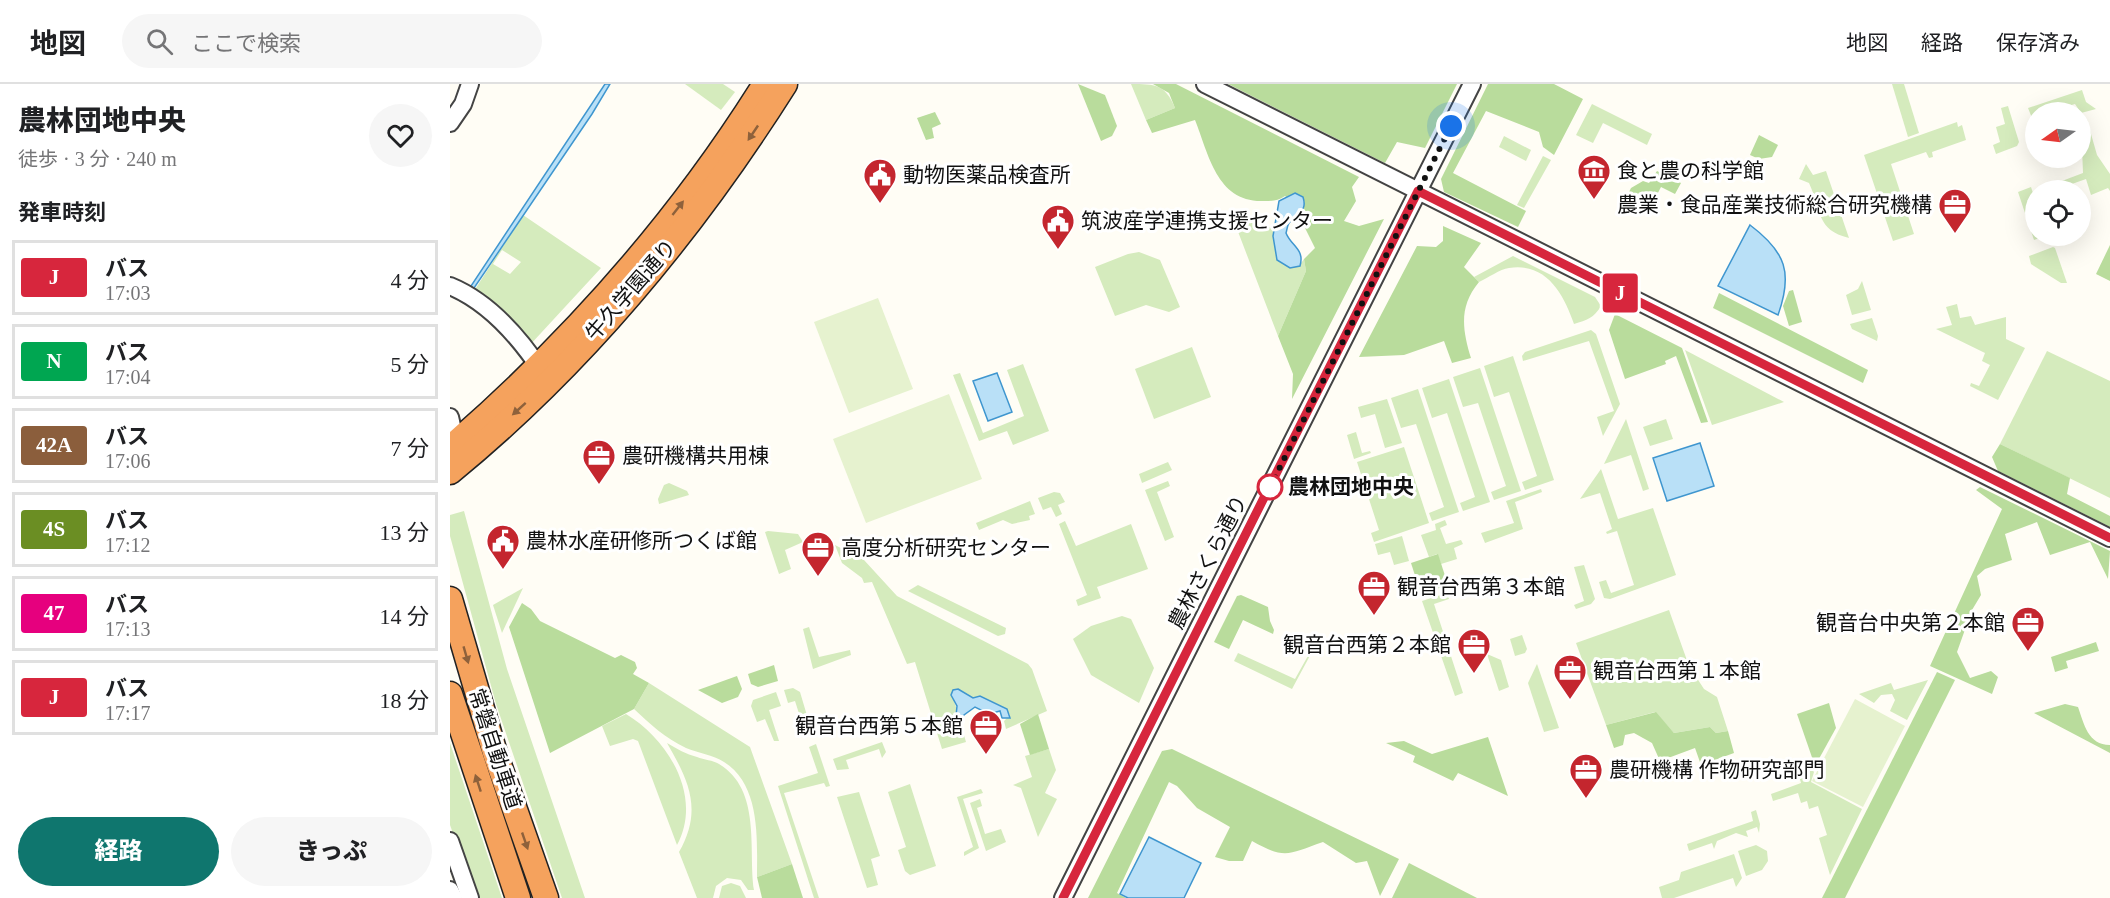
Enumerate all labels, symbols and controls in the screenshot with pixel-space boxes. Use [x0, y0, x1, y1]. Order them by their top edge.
search box [122, 14, 542, 68]
icon: search [143, 25, 176, 58]
text: 地図 [30, 28, 86, 59]
text: ここで検索 [191, 31, 301, 56]
text: 地図 [1846, 31, 1888, 55]
text: 経路 [1921, 31, 1963, 55]
text: 保存済み [1996, 31, 2080, 55]
north arrow [2025, 102, 2091, 168]
map controls [2025, 102, 2091, 246]
button: heart [369, 104, 432, 167]
text: 農林団地中央 [18, 105, 186, 136]
your location [1436, 111, 1466, 141]
one-way arrow [747, 124, 759, 140]
text: 徒歩 · 3 分 · 240 m [18, 148, 177, 170]
museum icon: 食と農の科学館 [1576, 153, 1612, 200]
public building icon: 動物医薬品検査所 [862, 157, 898, 204]
place label: 食と農の科学館 [1617, 159, 1764, 183]
place label: 動物医薬品検査所 [903, 163, 1071, 187]
button: locate [2025, 180, 2091, 246]
office icon: 農業・食品産業技術総合研究機構 [1937, 187, 1973, 234]
place label: 農業・食品産業技術総合研究機構 [1617, 193, 1932, 217]
text: 発車時刻 [18, 200, 106, 225]
one-way arrow [671, 200, 684, 216]
public building icon: 筑波産学連携支援センター [1040, 203, 1076, 250]
place label: 筑波産学連携支援センター [1081, 209, 1333, 233]
street label: 牛久学園通り [581, 235, 681, 345]
text: バス [105, 256, 149, 281]
text: J [49, 265, 59, 289]
text: 4 分 [390, 268, 429, 293]
line badge: J [1600, 274, 1640, 312]
text: J [1615, 281, 1625, 305]
text: 17:03 [105, 282, 151, 304]
text: バス [105, 340, 149, 365]
text: N [46, 349, 62, 373]
text: 5 分 [390, 352, 429, 377]
text: 17:04 [105, 366, 151, 388]
one-way arrow [513, 402, 527, 416]
text: バス [105, 424, 149, 449]
text: 42A [36, 433, 72, 457]
text: 7 分 [390, 436, 429, 461]
office icon: 農研機構共用棟 [581, 438, 617, 485]
place label: 農研機構共用棟 [622, 444, 769, 468]
text: 17:06 [105, 450, 151, 472]
marker: 農林団地中央 [1257, 474, 1283, 500]
place label: 農林団地中央 [1288, 475, 1414, 499]
street label: 農林さくら通り [1164, 491, 1252, 633]
text: バス [105, 508, 149, 533]
text: 4S [43, 517, 65, 541]
text: 13 分 [379, 520, 429, 545]
public building icon: 農林水産研修所つくば館 [485, 523, 521, 570]
place label: 農林水産研修所つくば館 [526, 529, 757, 553]
office icon: 高度分析研究センター [800, 530, 836, 577]
text: 17:12 [105, 534, 151, 556]
place label: 高度分析研究センター [841, 536, 1051, 560]
office icon: 観音台西第３本館 [1356, 569, 1392, 616]
place label: 観音台西第３本館 [1397, 575, 1565, 599]
text: バス [105, 592, 149, 617]
text: 47 [44, 601, 65, 625]
text: 14 分 [379, 604, 429, 629]
office icon: 観音台中央第２本館 [2010, 605, 2046, 652]
place label: 観音台中央第２本館 [1816, 611, 2005, 635]
text: 17:13 [105, 618, 151, 640]
office icon: 観音台西第２本館 [1456, 627, 1492, 674]
place label: 観音台西第２本館 [1283, 633, 1451, 657]
one-way arrow [462, 647, 471, 665]
office icon: 観音台西第１本館 [1552, 653, 1588, 700]
place label: 観音台西第１本館 [1593, 659, 1761, 683]
text: バス [105, 676, 149, 701]
text: J [49, 685, 59, 709]
street label: 常磐自動車道 [464, 685, 526, 813]
text: 18 分 [379, 688, 429, 713]
text: 17:17 [105, 702, 151, 724]
office icon: 観音台西第５本館 [968, 708, 1004, 755]
place label: 観音台西第５本館 [795, 714, 963, 738]
office icon: 農研機構 作物研究部門 [1568, 752, 1604, 799]
place label: 農研機構 作物研究部門 [1609, 758, 1824, 782]
one-way arrow [473, 774, 482, 792]
button: 経路 [18, 817, 219, 886]
button: きっぷ [231, 817, 432, 886]
one-way arrow [521, 832, 531, 850]

